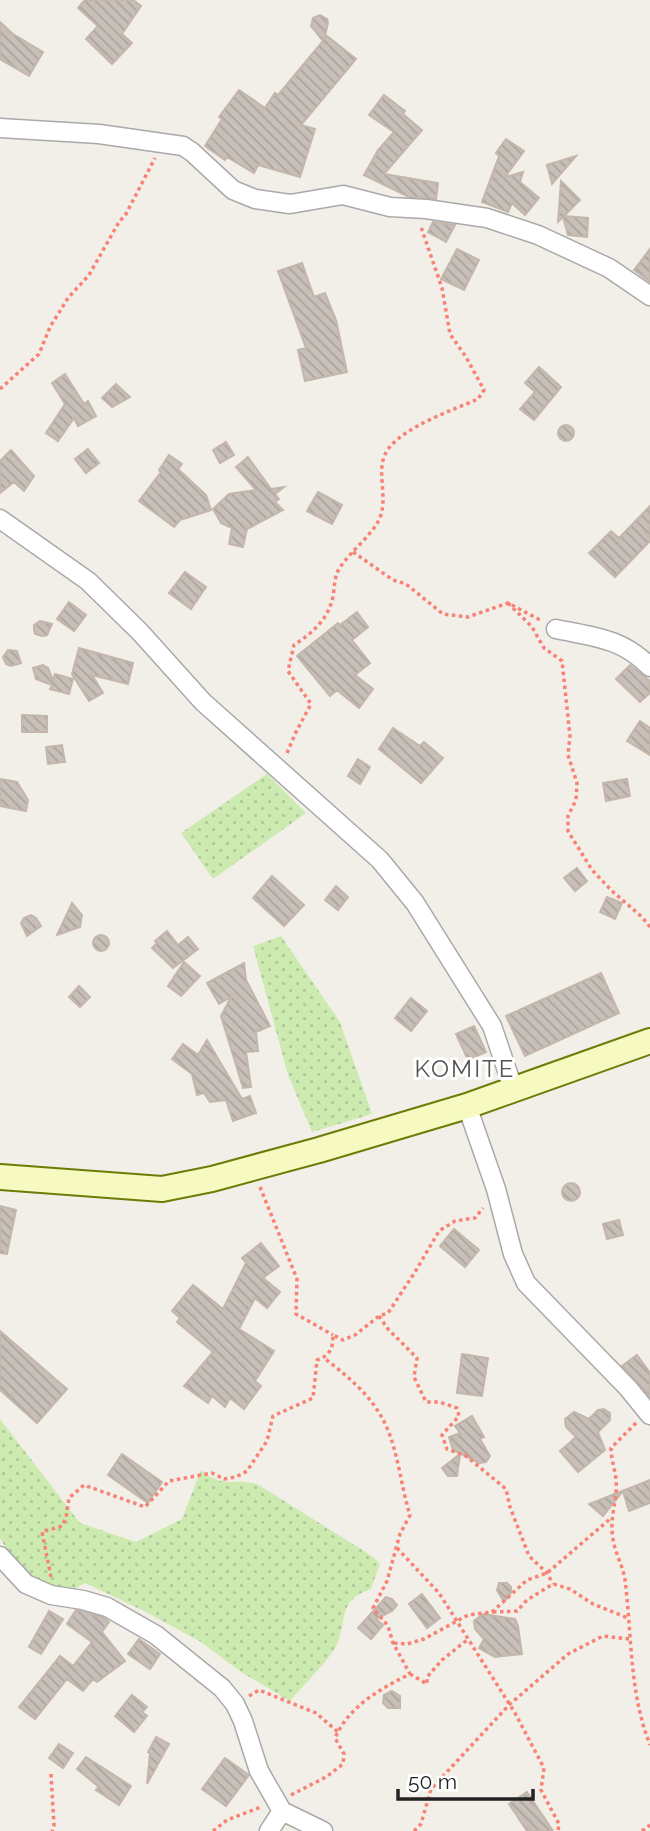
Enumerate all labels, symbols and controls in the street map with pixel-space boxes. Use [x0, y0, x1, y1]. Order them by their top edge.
district label: KOMITE [415, 1054, 515, 1083]
scale bar [398, 1758, 533, 1802]
text: 50 m [408, 1769, 457, 1794]

